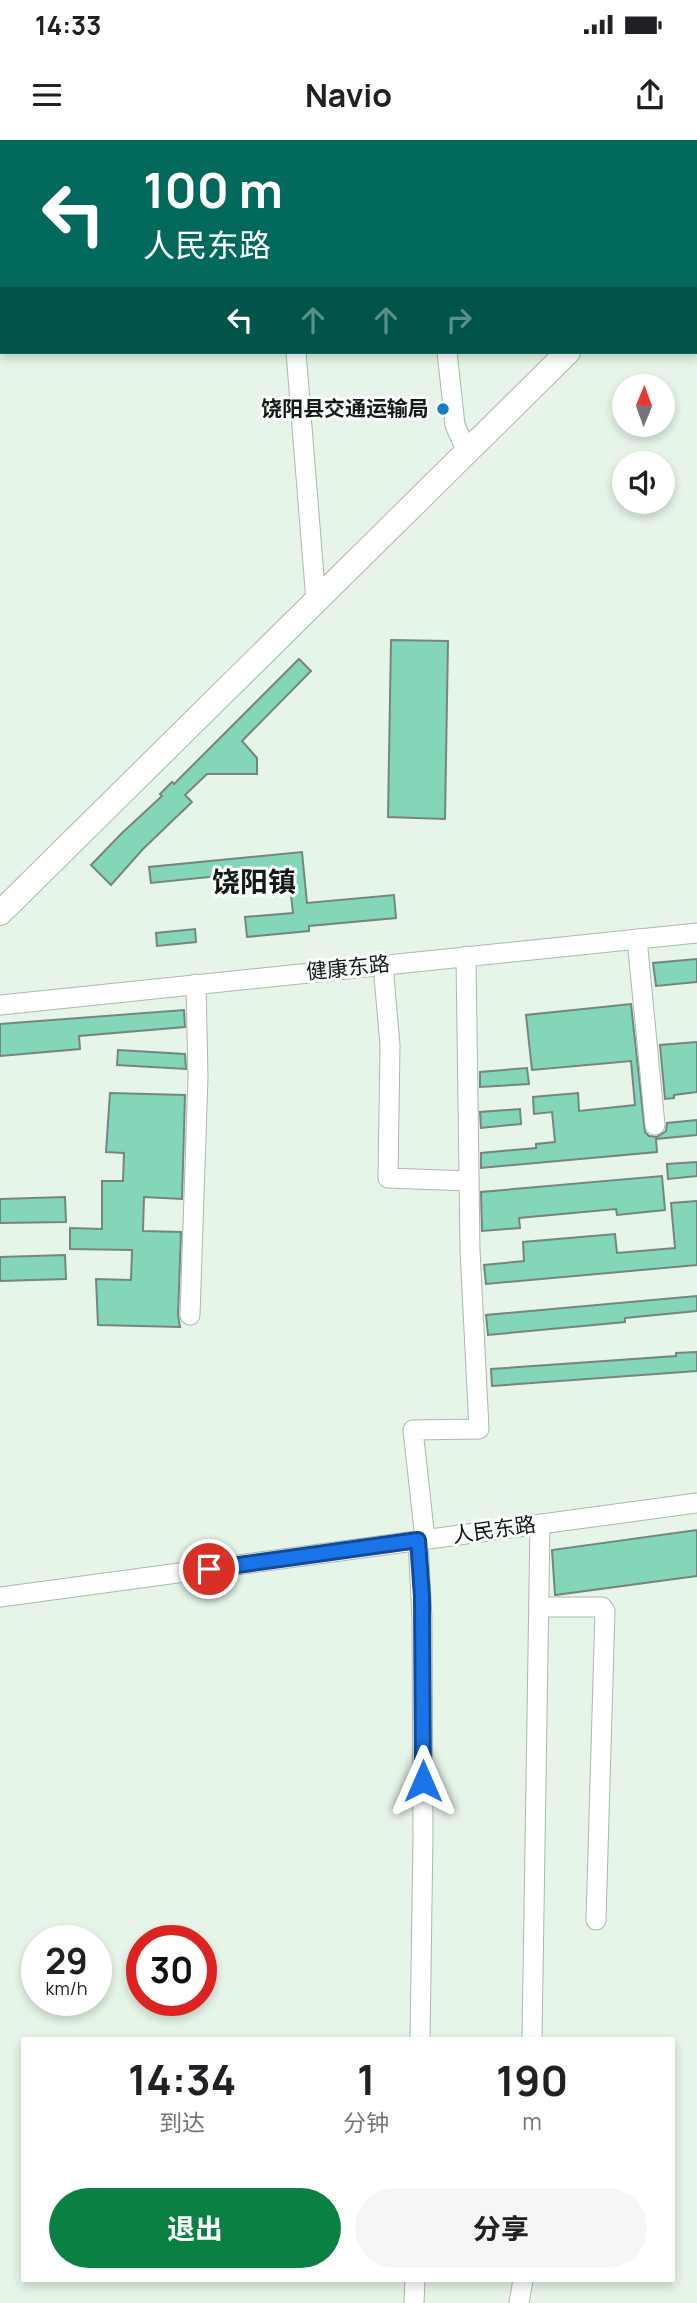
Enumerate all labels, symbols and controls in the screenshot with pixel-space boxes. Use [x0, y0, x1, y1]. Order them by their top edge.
text: 14:33 [35, 7, 101, 43]
text: Navio [305, 73, 392, 117]
icon: menu [28, 76, 66, 114]
icon: share [631, 76, 669, 114]
text: 100 m [143, 156, 283, 223]
icon: left [28, 168, 119, 259]
text: 人民东路 [143, 223, 271, 267]
icon: left [221, 301, 259, 339]
icon: ahead [294, 301, 332, 339]
icon: ahead [367, 301, 405, 339]
icon: right [440, 301, 478, 339]
north arrow [612, 374, 676, 438]
map controls [612, 374, 675, 514]
place label: 饶阳县交通运输局 [261, 394, 429, 422]
marker: 饶阳县交通运输局 [435, 401, 451, 417]
button: sound [612, 451, 675, 514]
district label: 饶阳镇 [212, 862, 296, 900]
street label: 健康东路 [305, 949, 391, 985]
street label: 人民东路 [450, 1509, 537, 1549]
pin [179, 1539, 239, 1599]
icon: arrive [190, 1550, 228, 1588]
position arrow [386, 1744, 460, 1818]
speed limit sign: 30 [126, 1925, 217, 2016]
text: 29 [45, 1937, 88, 1985]
text: km/h [46, 1976, 87, 2000]
text: 14:34 [128, 2050, 236, 2108]
text: 1 [357, 2050, 375, 2108]
text: 190 [496, 2051, 568, 2109]
text: m [522, 2105, 542, 2137]
text: 到达 [159, 2106, 205, 2138]
text: 分钟 [343, 2106, 389, 2138]
button: 退出 [49, 2188, 341, 2268]
button: 分享 [355, 2188, 647, 2268]

